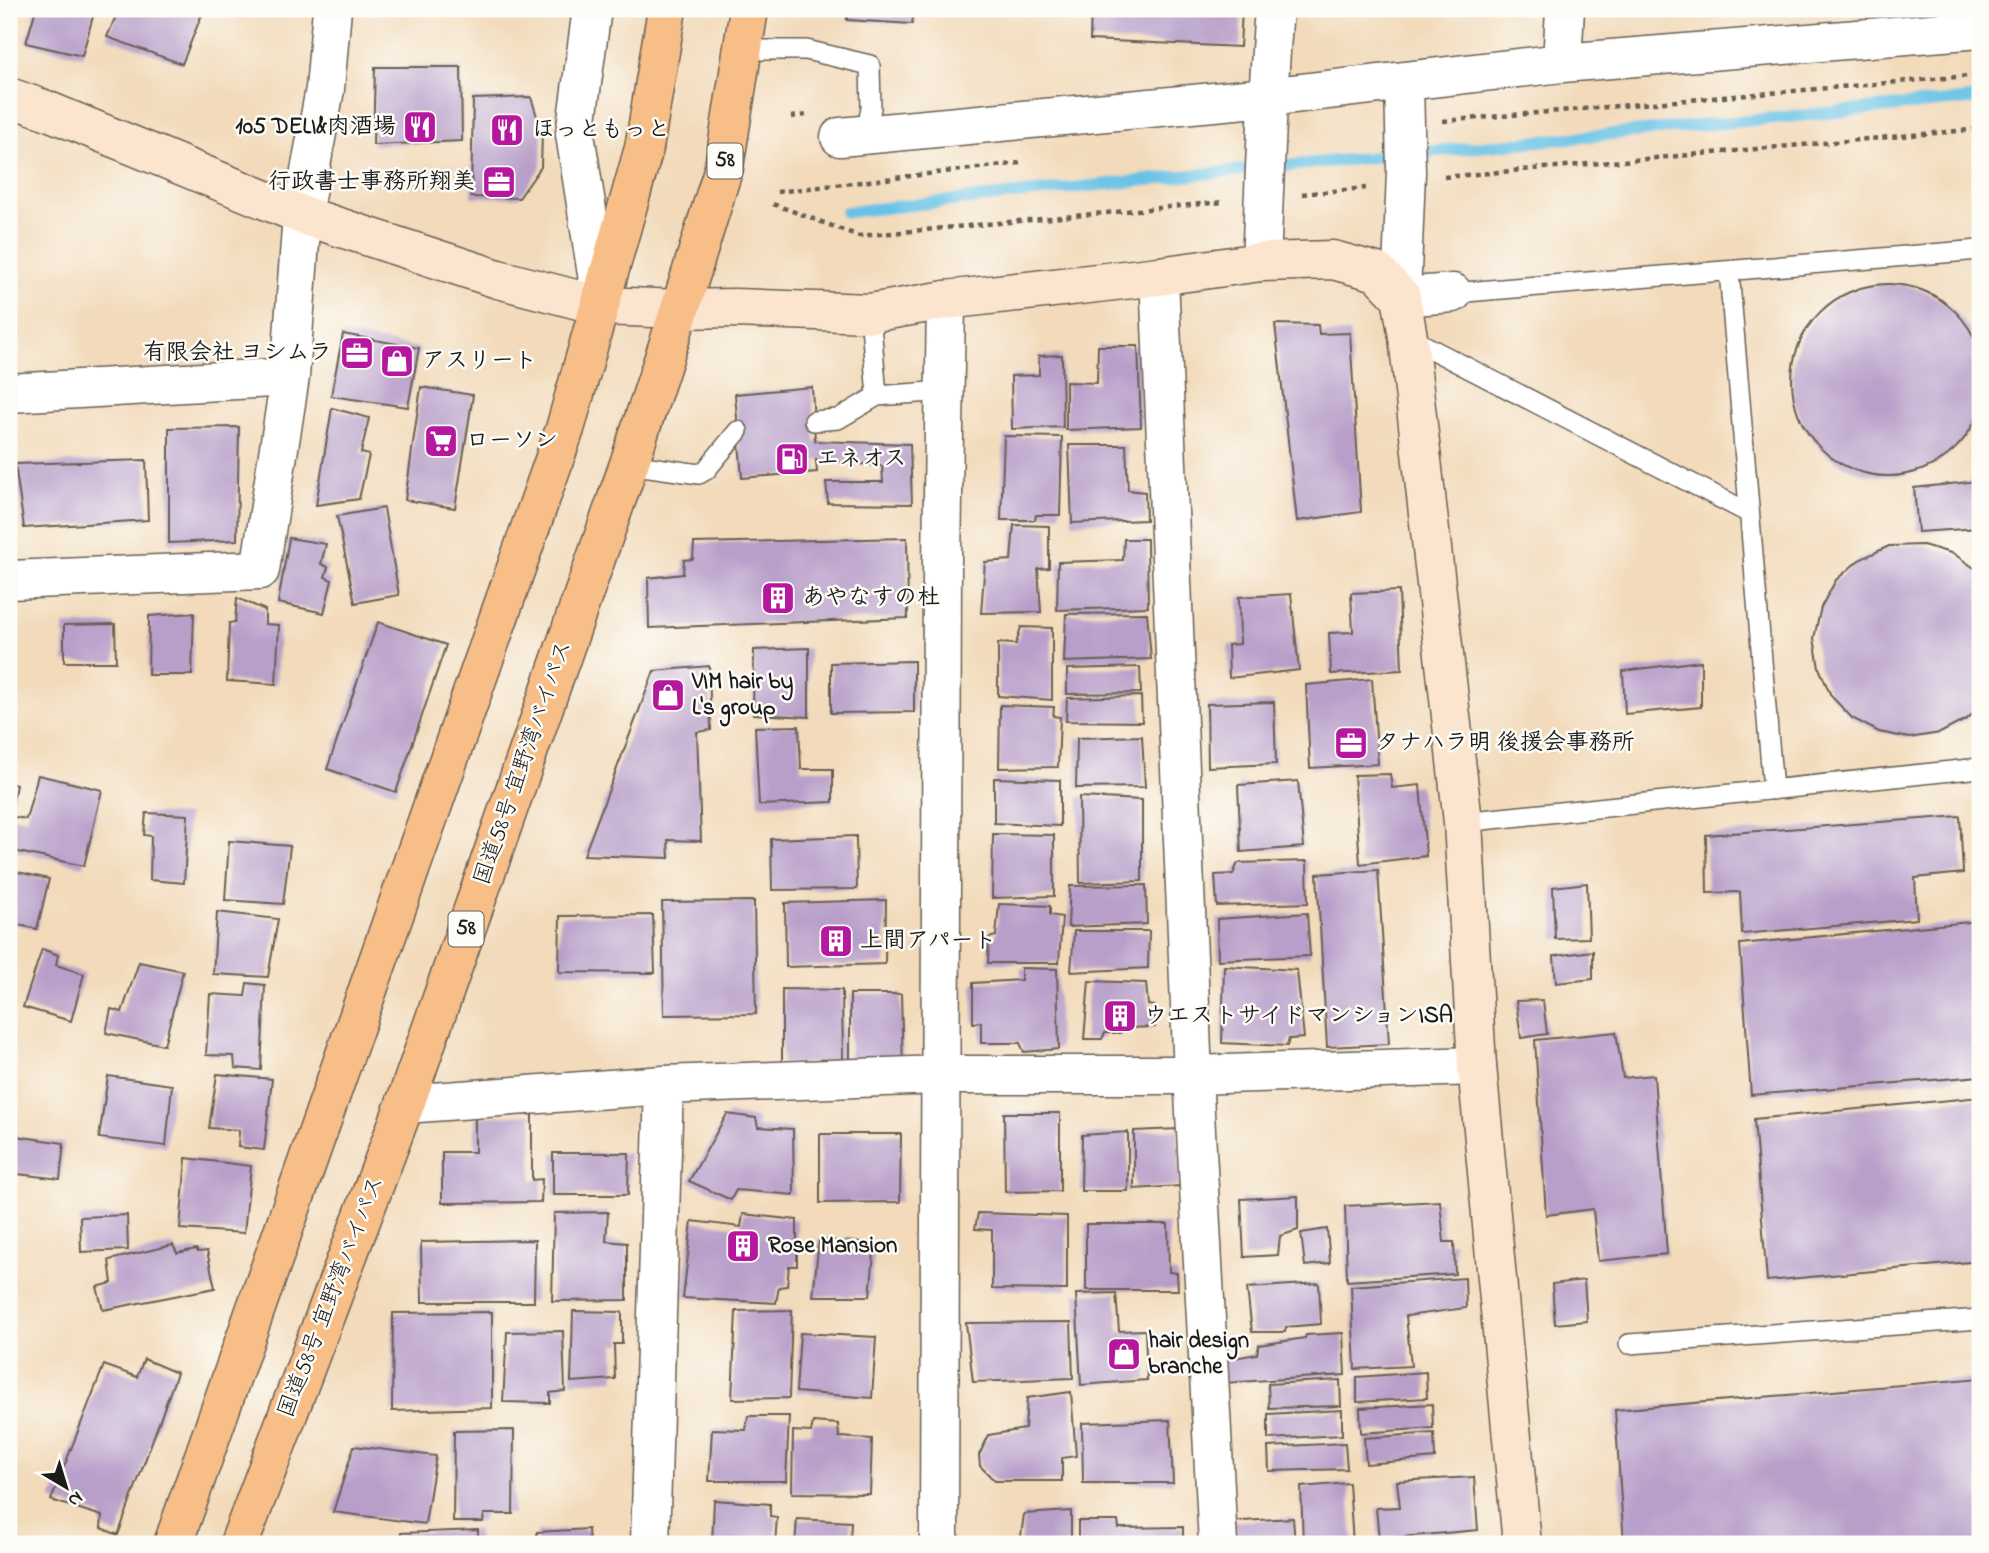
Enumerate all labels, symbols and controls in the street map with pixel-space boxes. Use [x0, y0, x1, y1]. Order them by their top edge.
restaurant icon: 105 DELI&肉酒場 [401, 108, 439, 146]
place label: 105 DELI&肉酒場 [236, 111, 396, 144]
restaurant icon: ほっともっと [488, 111, 526, 149]
place label: ほっともっと [532, 114, 670, 147]
road number: 58 [708, 144, 742, 178]
office icon: 行政書士事務所翔美 [480, 163, 518, 201]
place label: 行政書士事務所翔美 [268, 166, 475, 199]
office icon: 有限会社 ヨシムラ [338, 334, 376, 372]
place label: 有限会社 ヨシムラ [143, 337, 332, 370]
shop icon: アスリート [378, 342, 416, 380]
place label: アスリート [422, 345, 537, 378]
supermarket icon: ローソン [422, 422, 460, 460]
place label: ローソン [466, 425, 558, 458]
fuel station icon: エネオス [773, 440, 811, 478]
place label: エネオス [816, 443, 907, 476]
building icon: あやなすの杜 [759, 579, 797, 617]
place label: あやなすの杜 [802, 582, 940, 615]
street label: 国道58号 宜野湾バイパス [467, 636, 581, 890]
place label: VIM hair by L's group [691, 666, 793, 727]
shop icon: VIM hair by L's group [649, 676, 687, 714]
office icon: タナハラ明 後援会事務所 [1332, 724, 1370, 762]
place label: タナハラ明 後援会事務所 [1376, 727, 1635, 760]
road number: 58 [448, 912, 484, 946]
building icon: 上間アパート [817, 922, 855, 960]
place label: 上間アパート [860, 925, 997, 958]
building icon: ウエストサイドマンションISA [1101, 997, 1139, 1035]
place label: ウエストサイドマンションISA [1144, 1000, 1453, 1033]
street label: 国道58号 宜野湾バイパス [271, 1171, 393, 1423]
building icon: Rose Mansion [724, 1227, 762, 1265]
place label: Rose Mansion [768, 1230, 897, 1263]
place label: hair design branche [1148, 1325, 1249, 1384]
shop icon: hair design branche [1105, 1335, 1143, 1373]
north arrow [32, 1452, 102, 1522]
text: N [61, 1484, 88, 1513]

